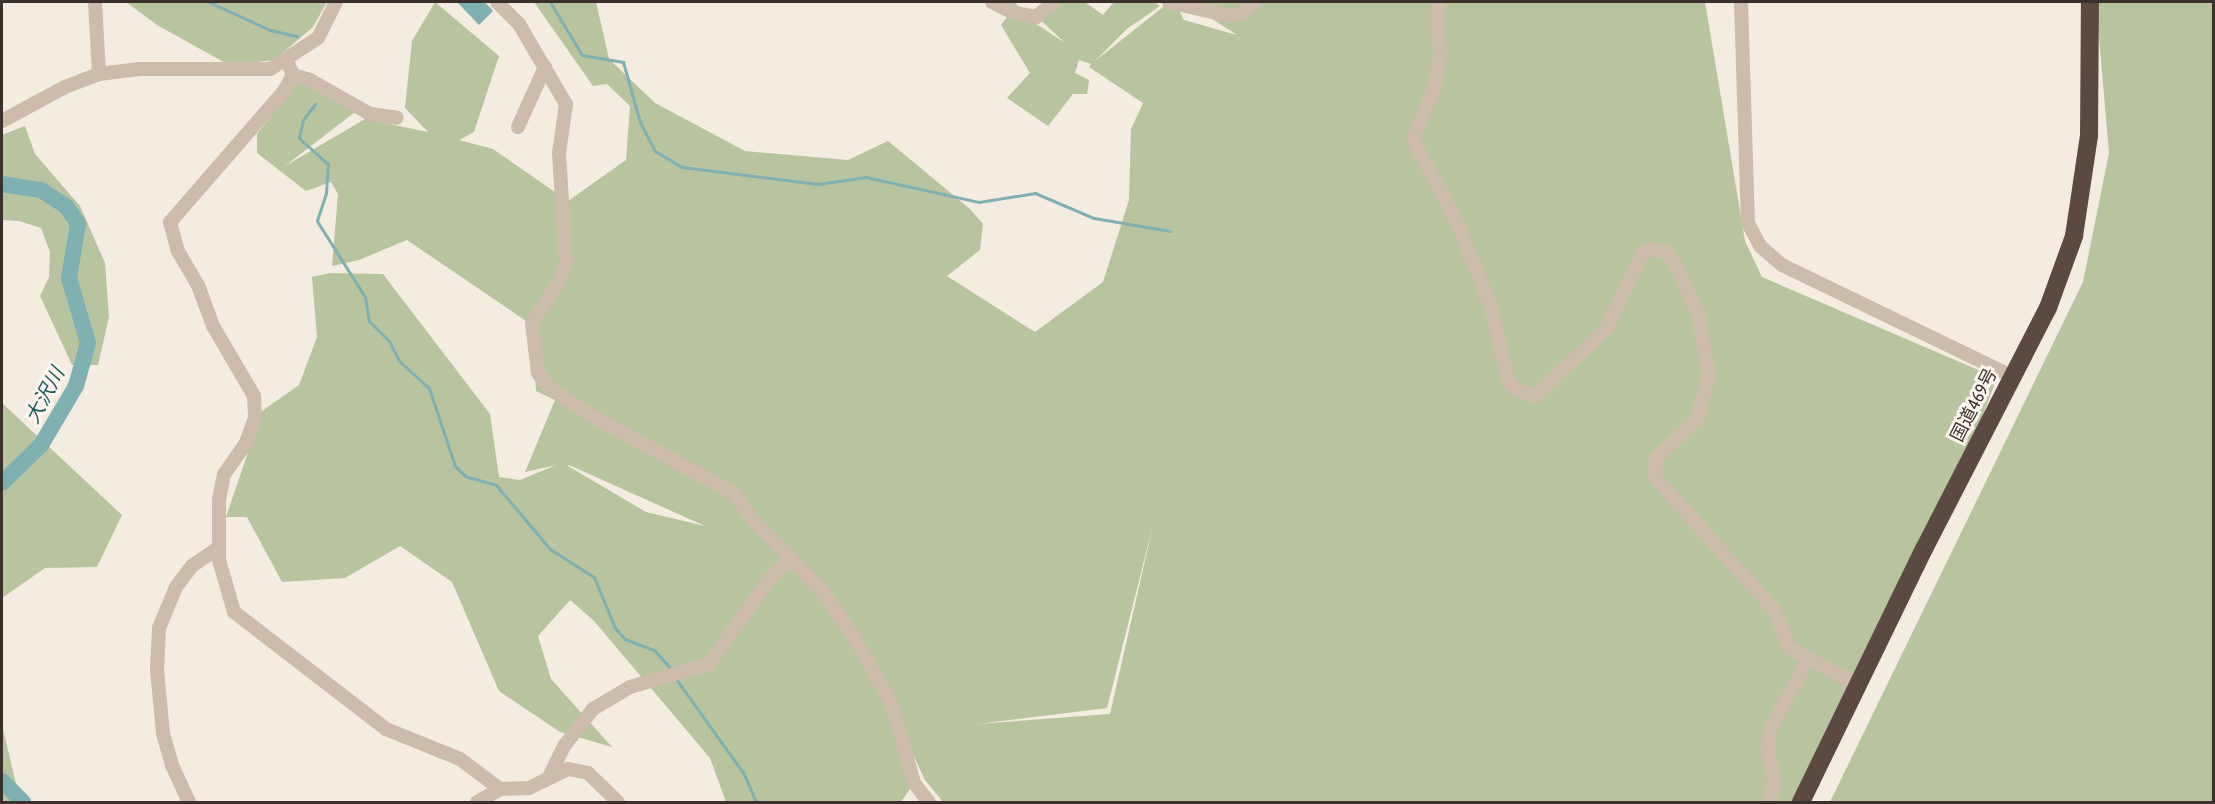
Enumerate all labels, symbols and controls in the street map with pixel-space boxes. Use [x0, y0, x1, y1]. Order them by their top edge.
water label: 大沢川 [19, 363, 69, 427]
street label: 国道469号 [1946, 365, 2002, 445]

